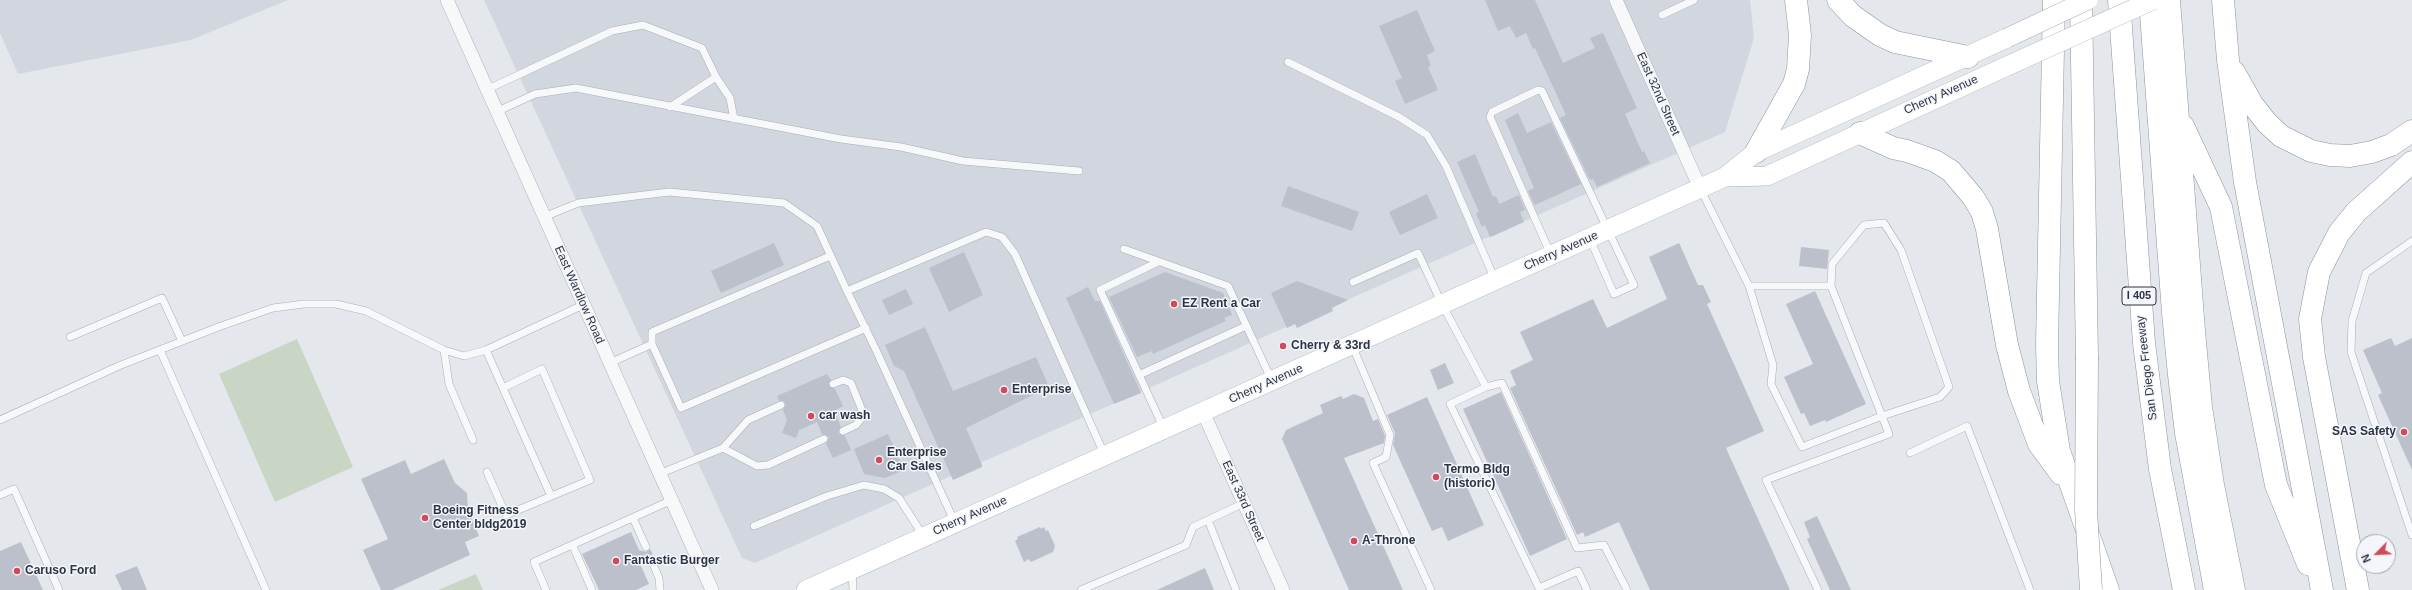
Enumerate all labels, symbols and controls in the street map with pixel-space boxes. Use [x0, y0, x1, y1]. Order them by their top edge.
street label: East 32nd Street [1633, 50, 1683, 138]
street label: Cherry Avenue [1902, 72, 1980, 118]
street label: Cherry Avenue [1522, 228, 1600, 274]
street label: East Wardlow Road [551, 244, 607, 346]
road number: I 405 [2122, 287, 2156, 305]
place label: EZ Rent a Car [1182, 297, 1261, 311]
marker: EZ Rent a Car [1169, 299, 1179, 309]
street label: San Diego Freeway [2133, 315, 2161, 421]
place label: Cherry & 33rd [1291, 339, 1370, 353]
marker: Cherry & 33rd [1278, 341, 1288, 351]
street label: Cherry Avenue [1227, 361, 1305, 407]
place label: Enterprise [1012, 383, 1071, 397]
marker: Enterprise [999, 385, 1009, 395]
place label: car wash [819, 409, 870, 423]
marker: car wash [806, 411, 816, 421]
place label: SAS Safety [2332, 425, 2396, 439]
marker: SAS Safety [2399, 427, 2409, 437]
place label: Enterprise Car Sales [887, 446, 946, 474]
marker: Enterprise Car Sales [874, 455, 884, 465]
street label: East 33rd Street [1219, 458, 1267, 544]
place label: Termo Bldg (historic) [1444, 463, 1510, 491]
marker: Termo Bldg (historic) [1431, 472, 1441, 482]
street label: Cherry Avenue [931, 493, 1009, 539]
place label: Boeing Fitness Center bldg2019 [433, 504, 526, 532]
marker: Boeing Fitness Center bldg2019 [420, 513, 430, 523]
place label: A-Throne [1362, 534, 1415, 548]
north arrow [2356, 534, 2396, 574]
marker: A-Throne [1349, 536, 1359, 546]
text: N [2359, 552, 2373, 565]
place label: Fantastic Burger [624, 554, 719, 568]
marker: Fantastic Burger [611, 556, 621, 566]
place label: Caruso Ford [25, 564, 96, 578]
marker: Caruso Ford [12, 566, 22, 576]

